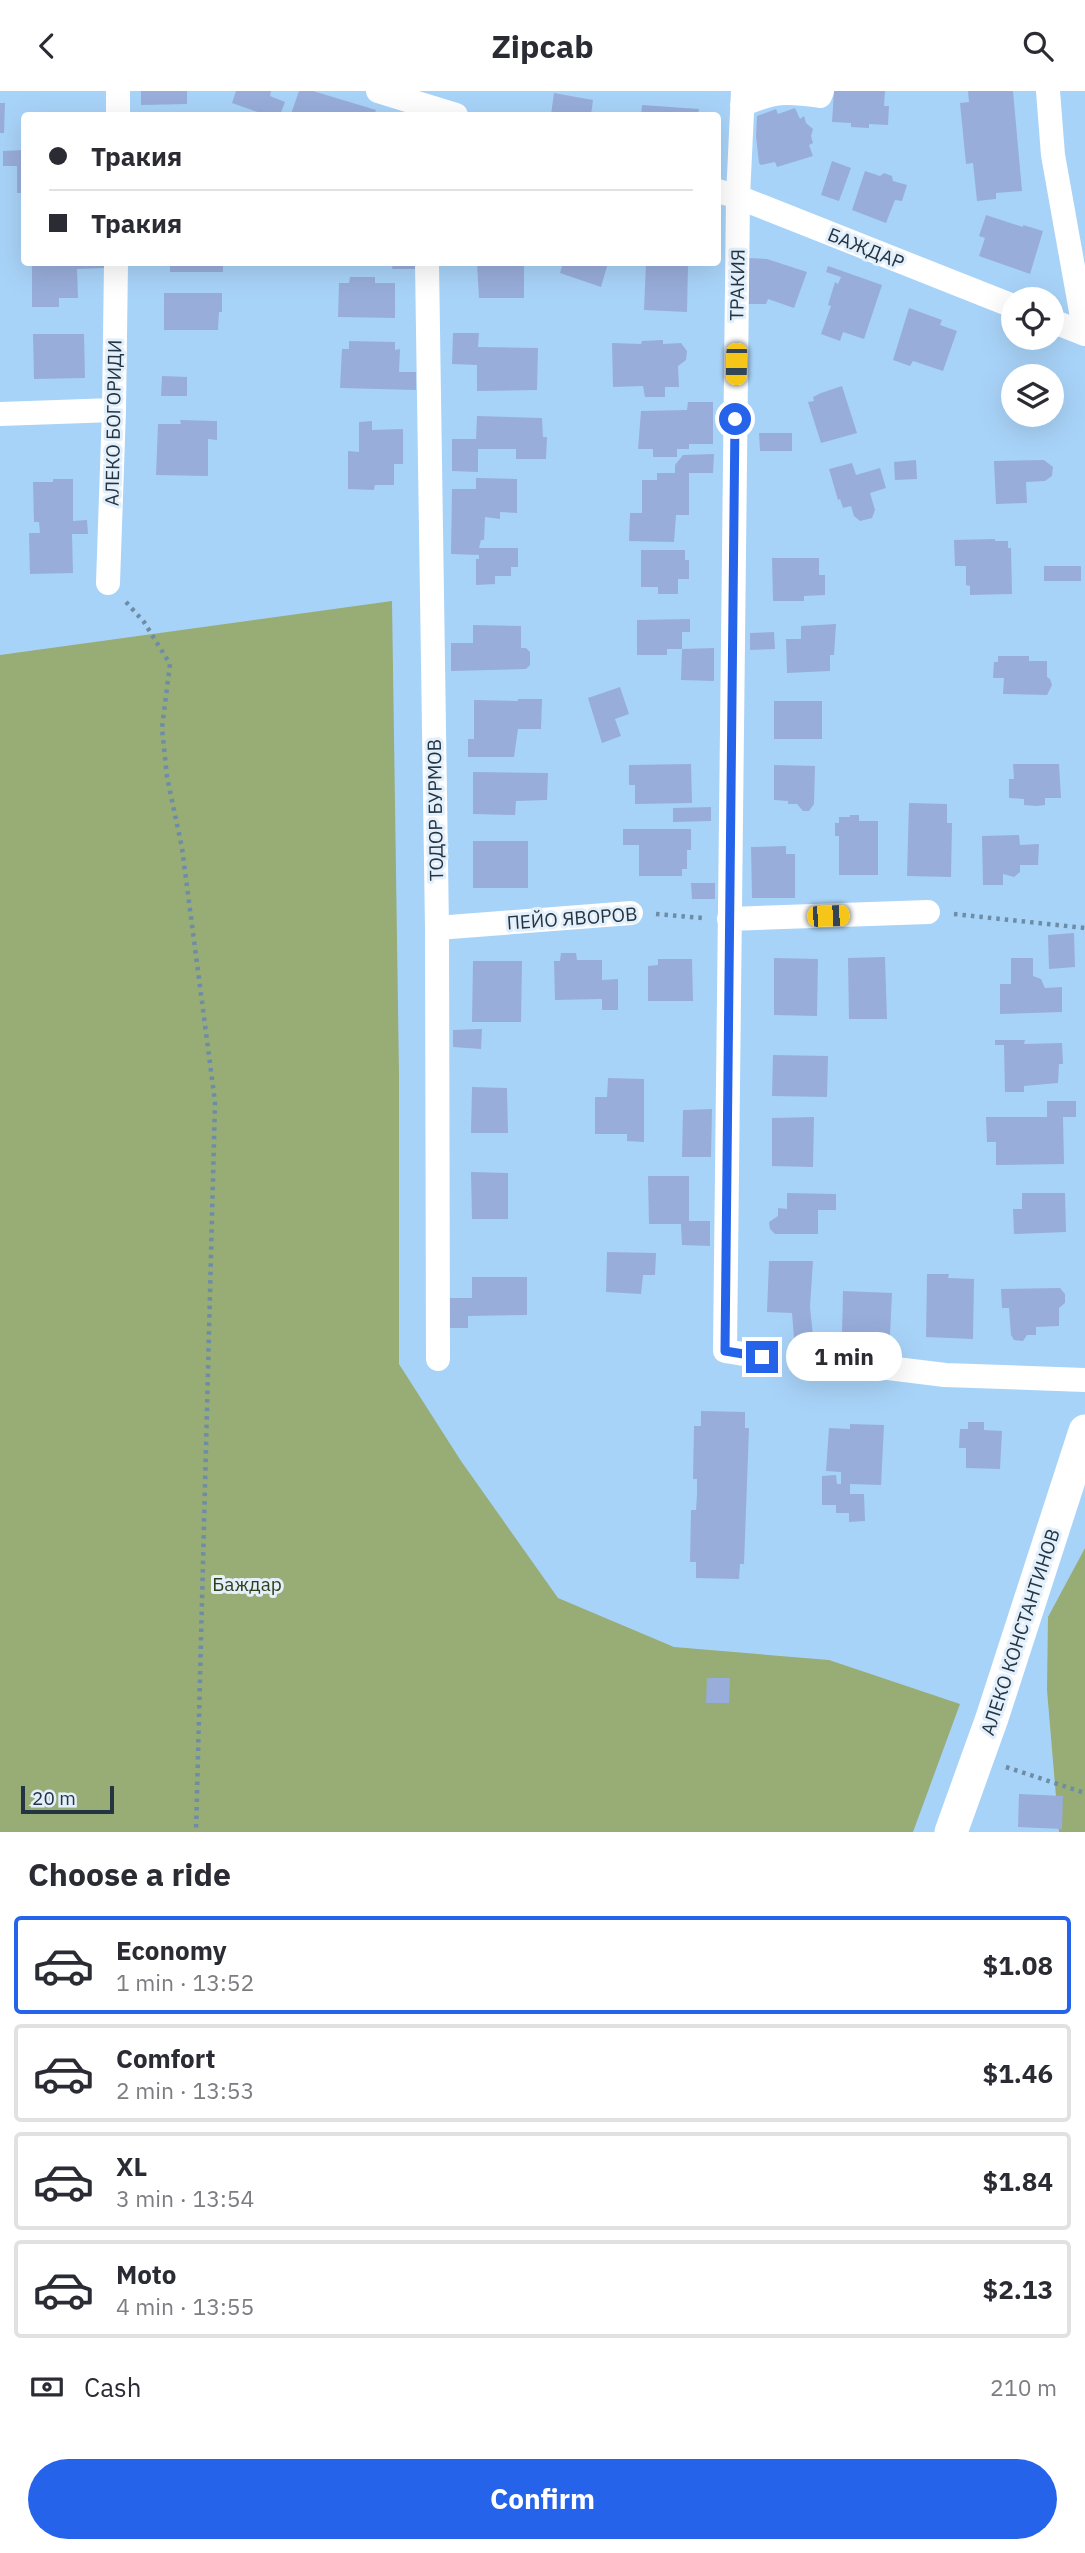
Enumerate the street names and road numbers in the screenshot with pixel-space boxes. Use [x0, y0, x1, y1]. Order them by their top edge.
street label: БАЖДАР [824, 222, 908, 274]
street label: ТРАКИЯ [724, 249, 750, 321]
street label: АЛЕКО БОГОРИДИ [100, 340, 126, 506]
street label: ТОДОР БУРМОВ [422, 739, 448, 881]
street label: ПЕЙО ЯВОРОВ [506, 901, 638, 935]
street label: АЛЕКО КОНСТАНТИНОВ [975, 1526, 1065, 1738]

